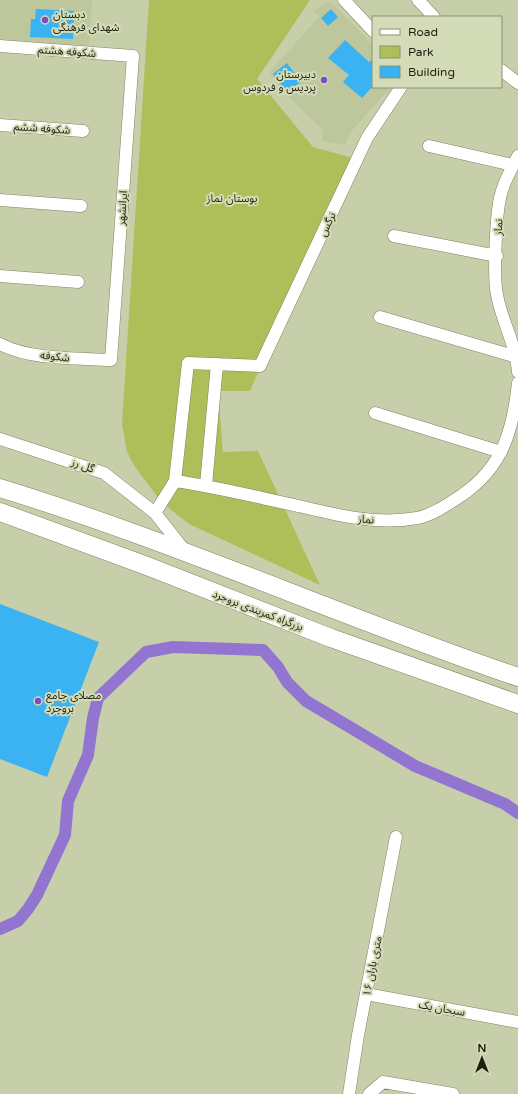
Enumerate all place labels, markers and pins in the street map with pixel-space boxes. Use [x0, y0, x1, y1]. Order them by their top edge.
place label: دبستان شهدای فرهنگی [53, 8, 120, 34]
marker: دبستان شهدای فرهنگی [40, 15, 50, 25]
place label: دبیرستان پردیس و فردوس [243, 68, 316, 95]
marker: دبیرستان پردیس و فردوس [319, 75, 329, 85]
place label: مصلای جامع بروجرد [46, 689, 102, 715]
marker: مصلای جامع بروجرد [33, 696, 43, 706]

